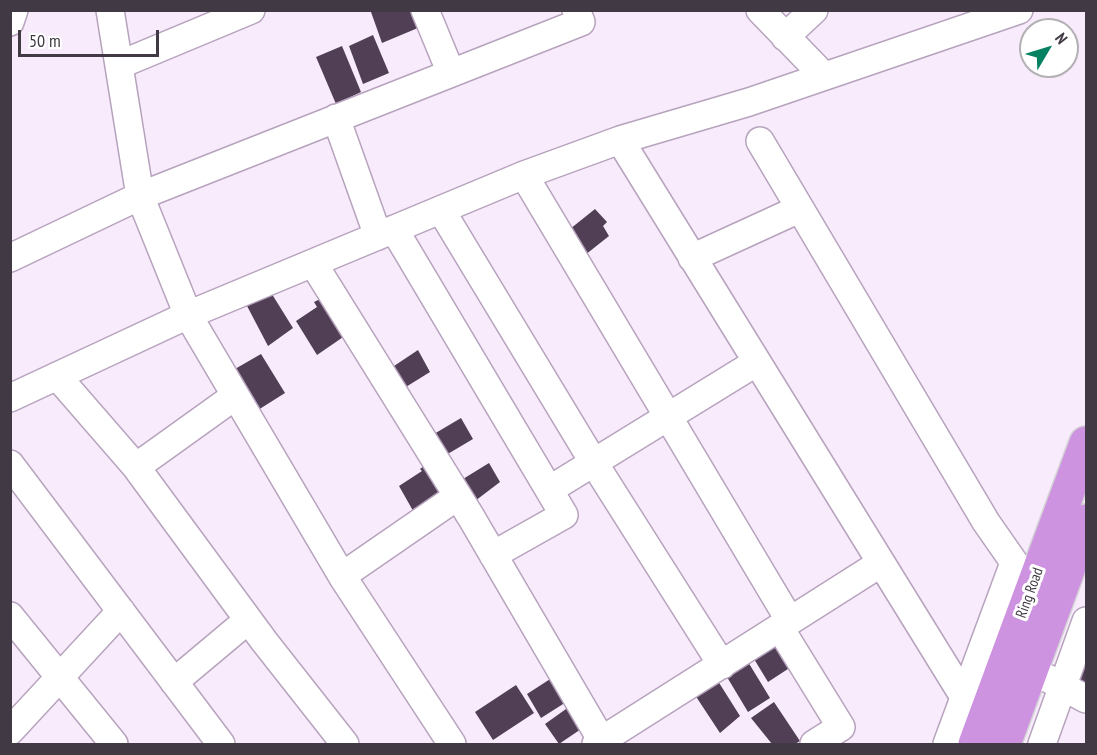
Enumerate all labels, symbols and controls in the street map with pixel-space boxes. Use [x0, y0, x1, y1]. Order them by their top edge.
scale bar [21, 18, 162, 56]
north arrow [1019, 18, 1079, 78]
text: 50 m [29, 29, 61, 52]
text: N [1051, 29, 1072, 48]
street label: Ring Road [1013, 565, 1047, 621]

